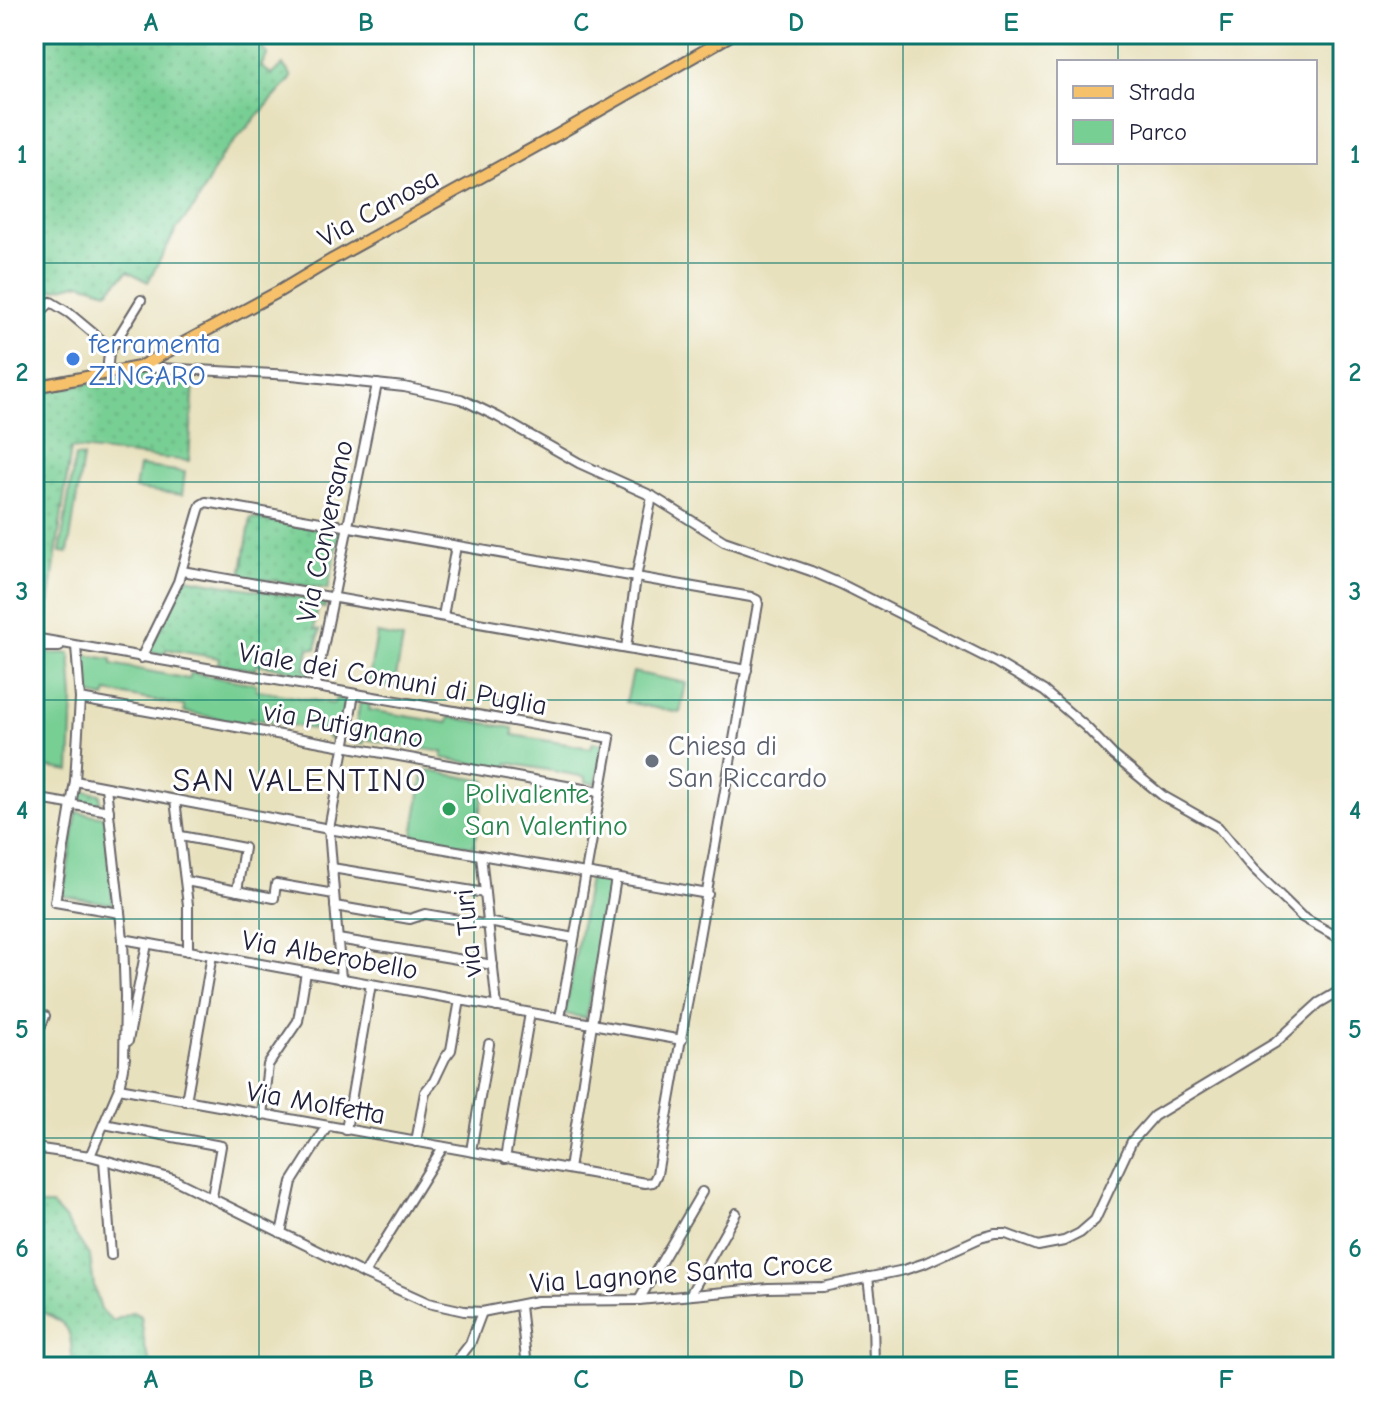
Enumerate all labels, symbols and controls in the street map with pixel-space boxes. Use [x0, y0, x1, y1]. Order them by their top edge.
text: A [144, 8, 159, 38]
text: B [358, 8, 374, 38]
text: C [573, 8, 589, 38]
text: D [788, 8, 804, 38]
text: E [1003, 8, 1019, 38]
text: F [1218, 8, 1234, 38]
legend [1057, 60, 1317, 164]
text: Strada [1129, 78, 1196, 106]
text: Parco [1129, 118, 1187, 146]
text: 1 [17, 140, 27, 170]
text: 1 [1350, 140, 1360, 170]
street label: Via Canosa [313, 162, 444, 254]
place label: ferramenta ZINGARO [88, 328, 221, 392]
marker: ferramenta ZINGARO [64, 350, 82, 368]
text: 2 [16, 358, 28, 388]
text: 2 [1349, 358, 1361, 388]
street label: Via Conversano [290, 437, 360, 625]
text: 3 [16, 577, 28, 607]
text: 3 [1349, 577, 1361, 607]
street label: Viale dei Comuni di Puglia [236, 636, 550, 722]
street label: via Putignano [261, 695, 426, 755]
place label: Chiesa di San Riccardo [668, 730, 827, 794]
marker: Chiesa di San Riccardo [643, 752, 661, 770]
district label: SAN VALENTINO [173, 762, 428, 799]
place label: Polivalente San Valentino [465, 778, 628, 842]
text: 4 [16, 796, 28, 826]
text: 4 [1349, 796, 1361, 826]
marker: Polivalente San Valentino [440, 800, 458, 818]
street label: via Turi [447, 887, 489, 979]
street label: Via Alberobello [239, 924, 420, 986]
text: 5 [15, 1015, 29, 1045]
text: 5 [1348, 1015, 1362, 1045]
street label: Via Molfetta [244, 1075, 388, 1131]
text: 6 [15, 1234, 29, 1264]
text: 6 [1348, 1234, 1362, 1264]
street label: Via Lagnone Santa Croce [528, 1246, 834, 1300]
text: A [144, 1365, 159, 1395]
text: B [358, 1365, 374, 1395]
text: C [573, 1365, 589, 1395]
text: D [788, 1365, 804, 1395]
text: E [1003, 1365, 1019, 1395]
text: F [1218, 1365, 1234, 1395]

